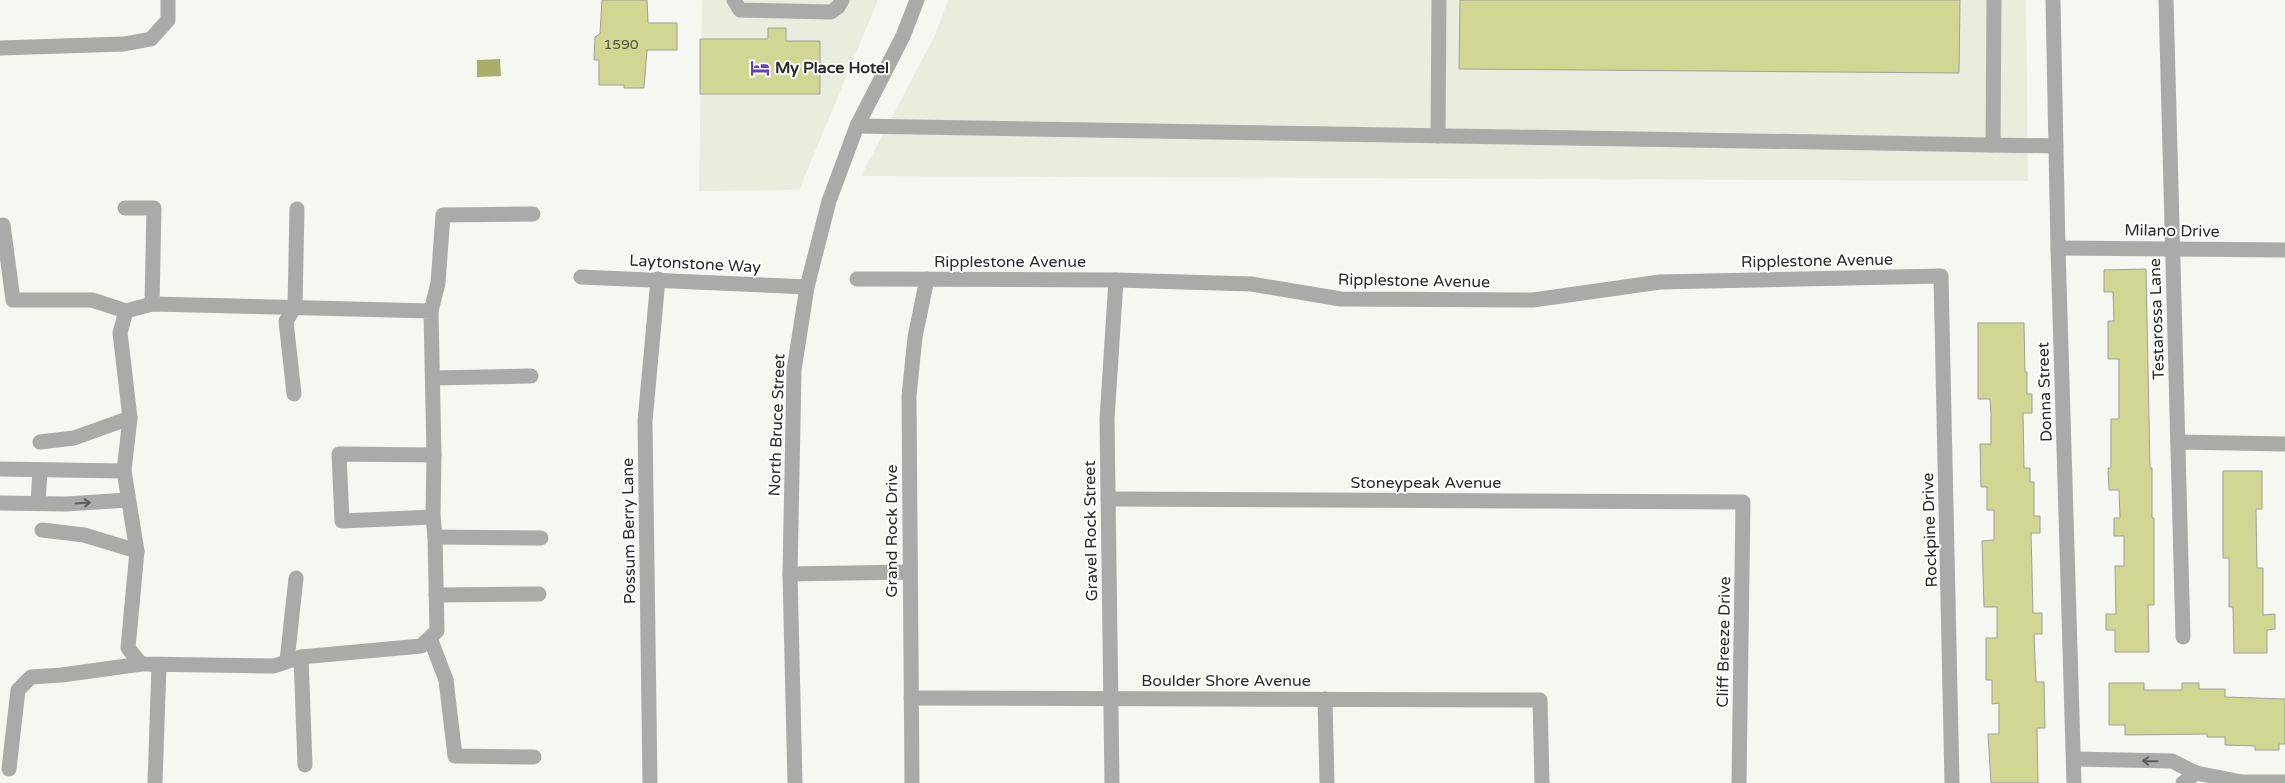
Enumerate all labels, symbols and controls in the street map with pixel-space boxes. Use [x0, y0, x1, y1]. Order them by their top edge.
house number: 1590 [603, 36, 639, 53]
hotel icon: My Place Hotel [749, 57, 771, 79]
place label: My Place Hotel [775, 58, 889, 78]
street label: Milano Drive [2124, 220, 2220, 242]
street label: Ripplestone Avenue [1741, 250, 1893, 272]
street label: Laytonstone Way [629, 251, 762, 277]
street label: Ripplestone Avenue [934, 252, 1086, 272]
street label: Testarossa Lane [2145, 258, 2169, 380]
street label: Ripplestone Avenue [1338, 270, 1490, 292]
street label: Donna Street [2033, 342, 2057, 442]
street label: North Bruce Street [765, 353, 789, 497]
street label: Possum Berry Lane [618, 458, 640, 604]
street label: Gravel Rock Street [1080, 460, 1102, 602]
street label: Grand Rock Drive [882, 464, 902, 598]
street label: Rockpine Drive [1918, 472, 1942, 588]
street label: Stoneypeak Avenue [1351, 473, 1501, 493]
one-way arrow [75, 498, 91, 507]
street label: Cliff Breeze Drive [1713, 576, 1735, 708]
street label: Boulder Shore Avenue [1141, 671, 1311, 691]
one-way arrow [2143, 756, 2159, 766]

